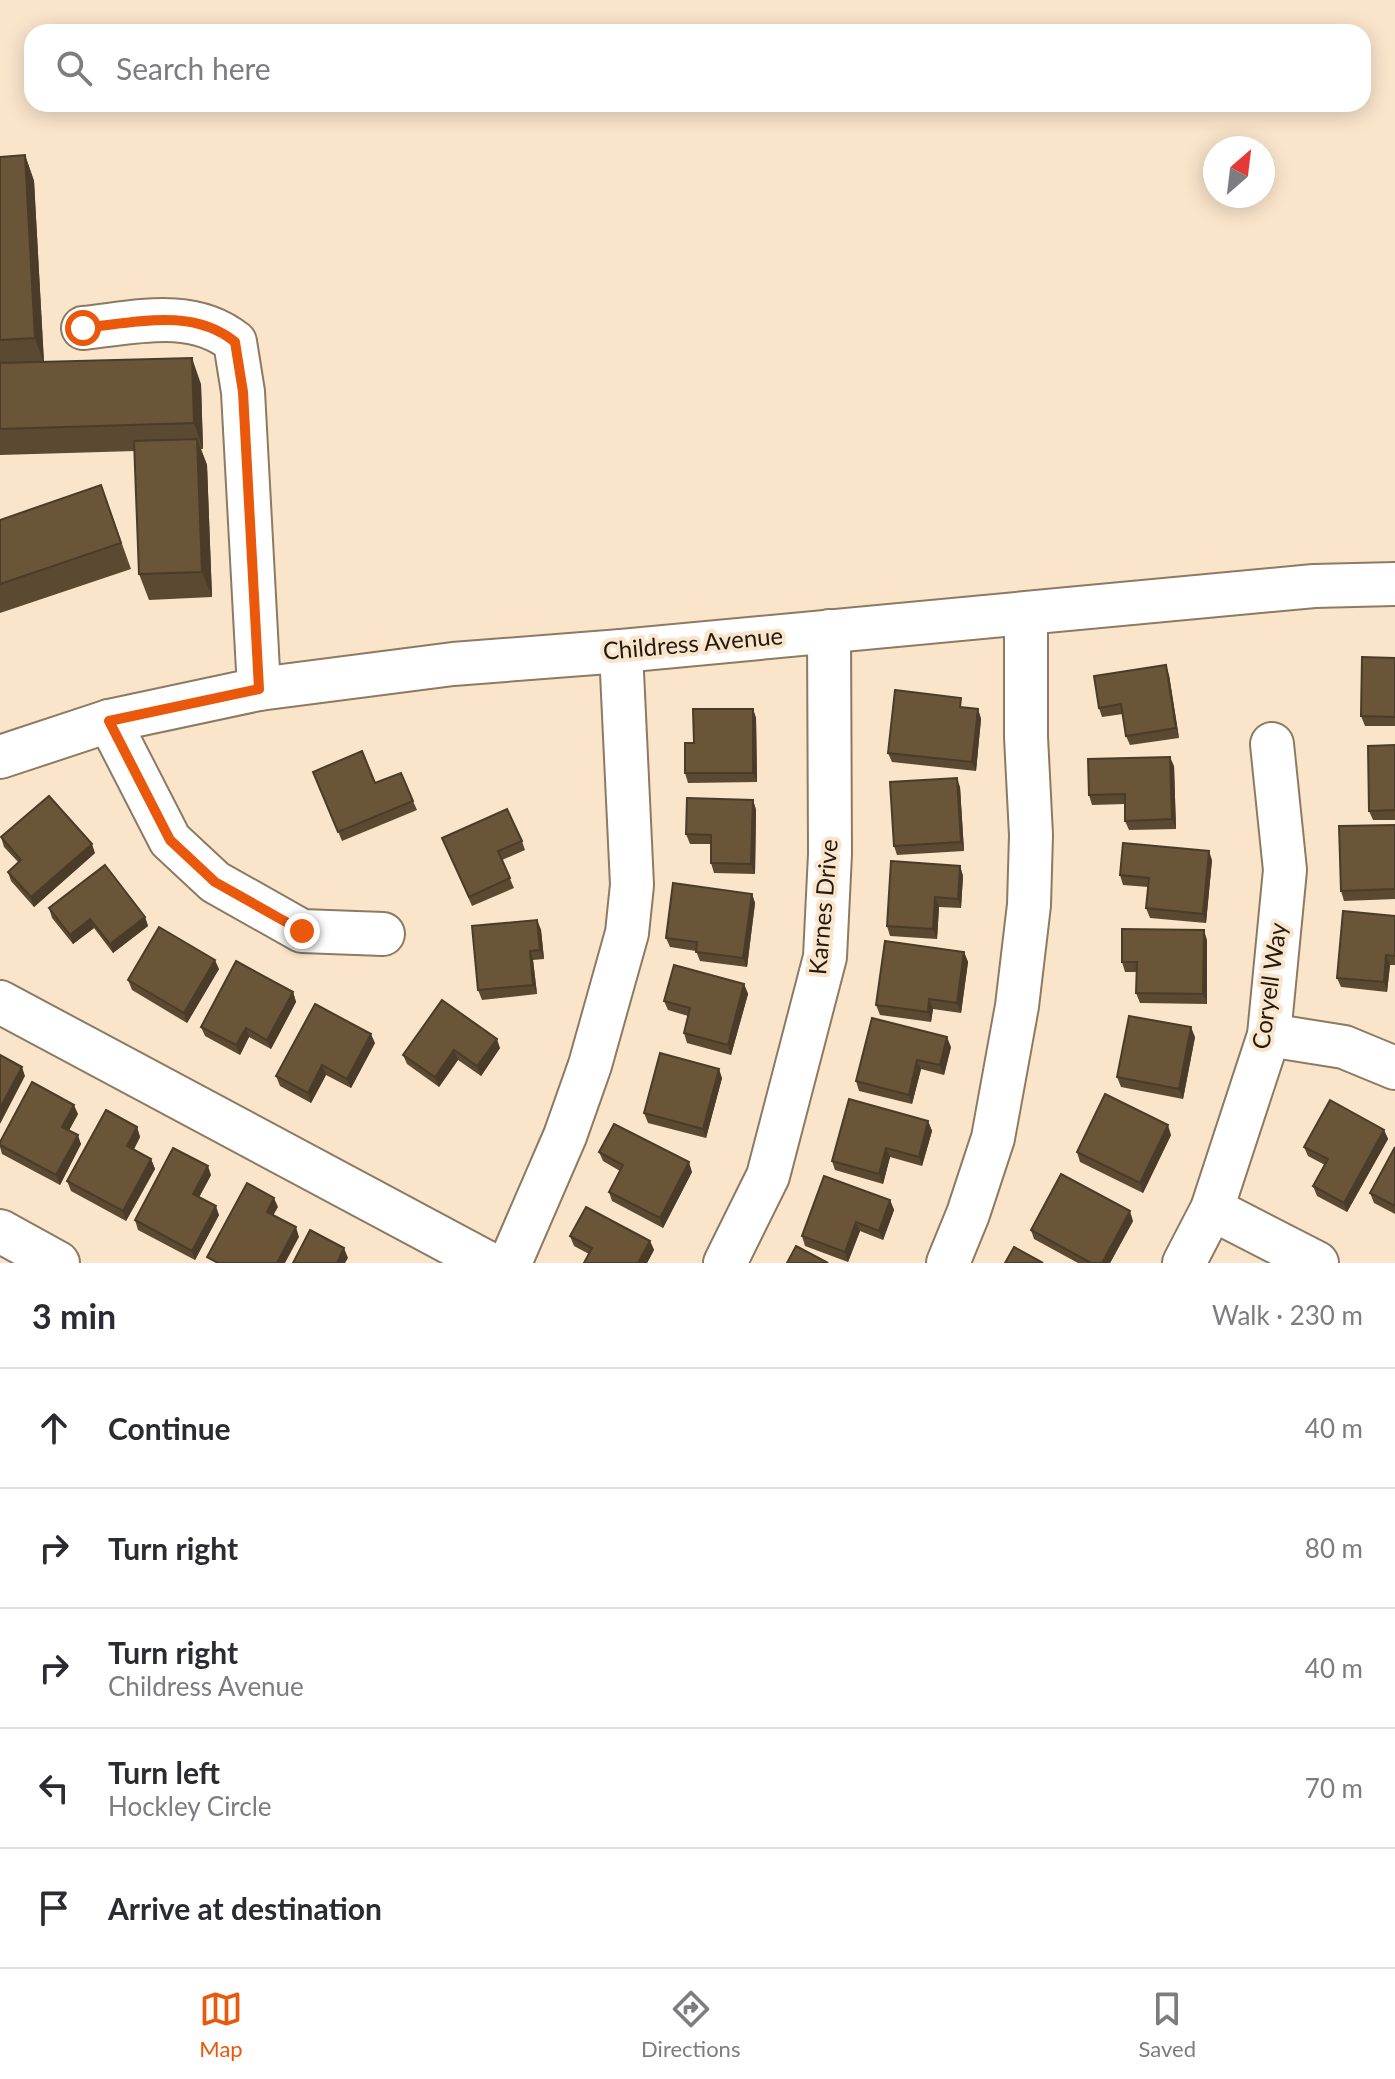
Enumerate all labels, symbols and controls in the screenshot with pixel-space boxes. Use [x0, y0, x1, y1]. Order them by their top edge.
search box [24, 24, 1371, 112]
icon: search [52, 46, 96, 90]
text: Search here [116, 50, 271, 86]
north arrow [1203, 136, 1275, 208]
route start [65, 310, 101, 346]
street label: Childress Avenue [602, 620, 784, 665]
street label: Karnes Drive [802, 838, 843, 976]
route end [284, 913, 320, 949]
street label: Coryell Way [1245, 920, 1292, 1051]
text: 3 min [32, 1295, 116, 1336]
text: Walk · 230 m [1212, 1299, 1363, 1331]
icon: ahead [32, 1406, 76, 1450]
text: Continue [108, 1410, 231, 1446]
text: 40 m [1305, 1412, 1363, 1444]
icon: right [32, 1526, 76, 1570]
text: Turn right [108, 1530, 238, 1566]
text: 80 m [1305, 1532, 1363, 1564]
text: Turn right [108, 1634, 238, 1670]
icon: right [32, 1646, 76, 1690]
text: 40 m [1305, 1652, 1363, 1684]
text: Childress Avenue [108, 1670, 304, 1702]
text: Turn left [108, 1754, 220, 1790]
icon: left [32, 1766, 76, 1810]
text: 70 m [1305, 1772, 1363, 1804]
text: Hockley Circle [108, 1790, 272, 1822]
icon: arrive [32, 1886, 76, 1930]
text: Arrive at destination [108, 1890, 382, 1926]
tab: Map [199, 1987, 243, 2062]
tab: Directions [641, 1987, 740, 2062]
tab: Saved [1138, 1987, 1196, 2062]

